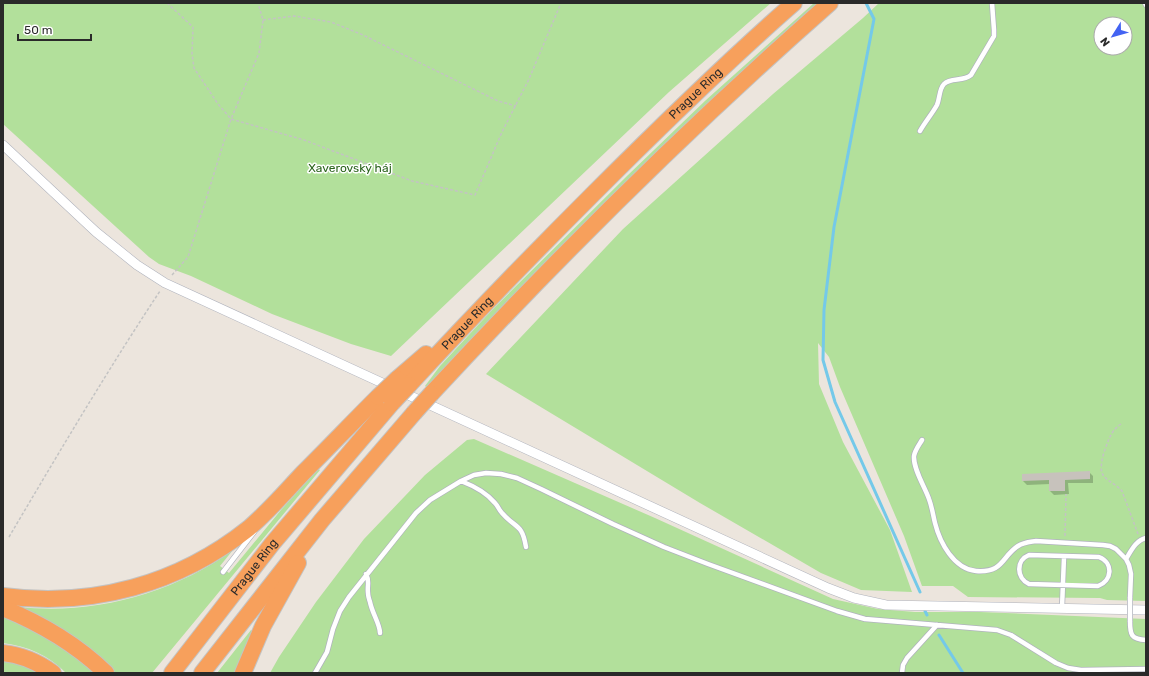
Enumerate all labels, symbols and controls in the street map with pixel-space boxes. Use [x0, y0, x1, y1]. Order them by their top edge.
scale bar [18, 16, 91, 42]
north arrow [1093, 16, 1133, 56]
text: 50 m [24, 23, 52, 37]
text: N [1098, 35, 1113, 49]
street label: Prague Ring [666, 65, 725, 122]
park label: Xaverovský háj [308, 161, 392, 175]
street label: Prague Ring [439, 293, 496, 352]
street label: Prague Ring [228, 536, 280, 598]

